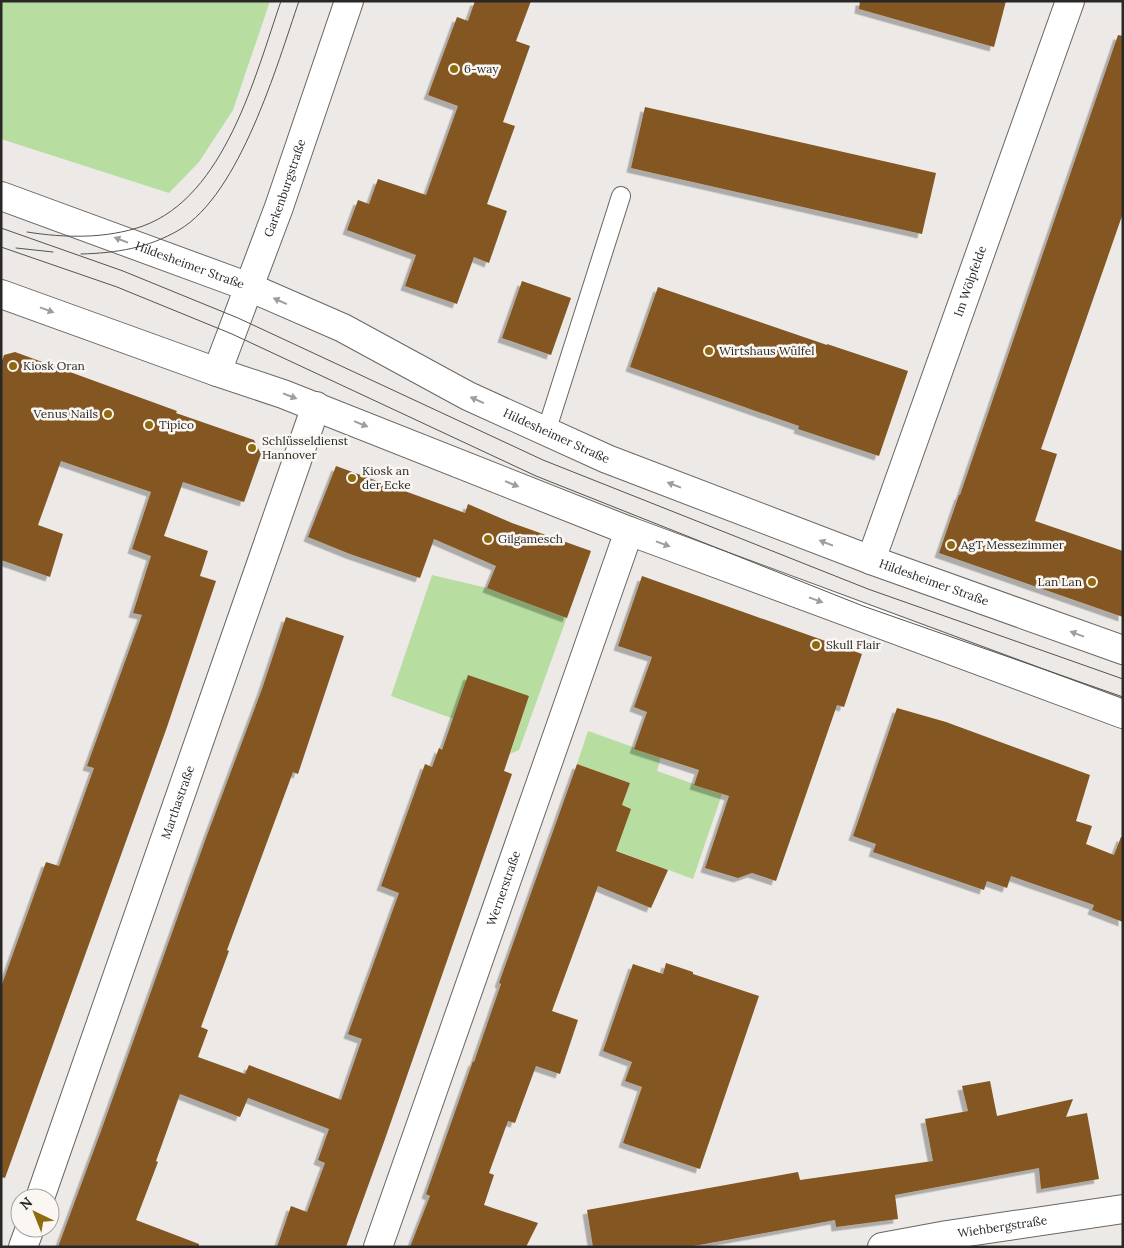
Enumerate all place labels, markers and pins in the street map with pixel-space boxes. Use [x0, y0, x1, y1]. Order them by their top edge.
place label: 6-way [464, 61, 499, 76]
marker: 6-way [448, 63, 460, 75]
place label: Wirtshaus Wülfel [719, 343, 815, 358]
marker: Wirtshaus Wülfel [703, 345, 715, 357]
place label: Kiosk Oran [23, 358, 85, 373]
marker: Kiosk Oran [7, 360, 19, 372]
place label: Venus Nails [32, 406, 98, 421]
marker: Venus Nails [102, 408, 114, 420]
place label: Tipico [159, 417, 194, 432]
marker: Tipico [143, 419, 155, 431]
place label: Schlüsseldienst Hannover [262, 433, 349, 462]
marker: Schlüsseldienst Hannover [246, 442, 258, 454]
place label: Kiosk an der Ecke [362, 463, 411, 492]
marker: Kiosk an der Ecke [346, 472, 358, 484]
place label: Gilgamesch [498, 531, 563, 546]
marker: Gilgamesch [482, 533, 494, 545]
place label: AgT Messezimmer [960, 537, 1065, 552]
marker: AgT Messezimmer [945, 539, 957, 551]
place label: Lan Lan [1037, 574, 1082, 589]
marker: Lan Lan [1086, 576, 1098, 588]
place label: Skull Flair [826, 637, 882, 652]
marker: Skull Flair [810, 639, 822, 651]

